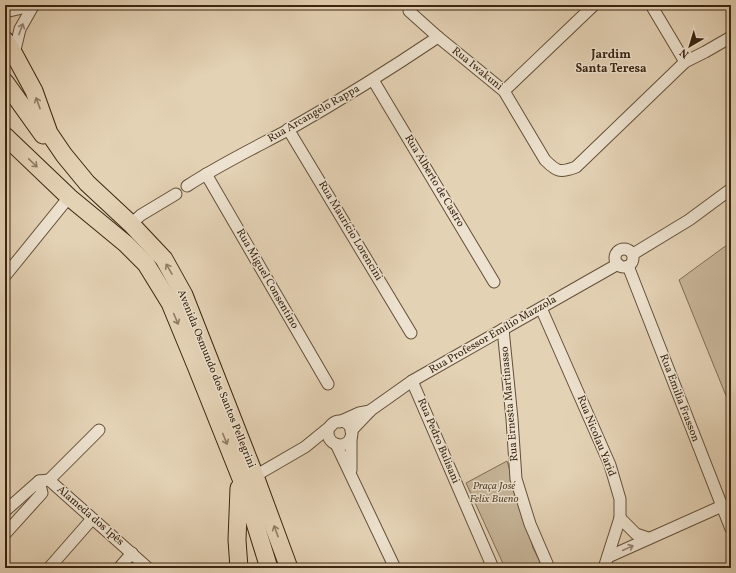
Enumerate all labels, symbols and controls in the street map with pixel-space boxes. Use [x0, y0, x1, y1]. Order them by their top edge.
one-way arrow [18, 24, 26, 36]
north arrow [670, 26, 710, 66]
street label: Rua Iwakuni [448, 44, 506, 94]
text: N [677, 44, 693, 61]
district label: Jardim Santa Teresa [575, 47, 647, 77]
street label: Rua Arcangelo Rappa [265, 81, 363, 146]
one-way arrow [34, 96, 41, 109]
street label: Rua Alberto de Castro [400, 132, 468, 230]
one-way arrow [28, 158, 38, 168]
street label: Rua Maurício Lorencini [314, 178, 386, 284]
street label: Rua Miguel Consentino [232, 226, 302, 332]
one-way arrow [164, 263, 172, 275]
street label: Avenida Osmundo dos Santos Pellegrini [173, 287, 259, 471]
street label: Rua Professor Emílio Mazzola [427, 292, 560, 378]
one-way arrow [173, 312, 181, 324]
street label: Rua Ernesta Martinasso [497, 346, 523, 462]
street label: Rua Emilia Frasson [655, 352, 703, 445]
street label: Rua Nicolau Yarid [573, 393, 619, 479]
street label: Rua Pedro Bulisani [413, 396, 463, 486]
one-way arrow [222, 433, 229, 445]
park label: Praça José Felix Bueno [469, 479, 519, 507]
street label: Alameda dos Ipês [53, 483, 127, 550]
one-way arrow [271, 526, 279, 538]
one-way arrow [621, 544, 633, 551]

